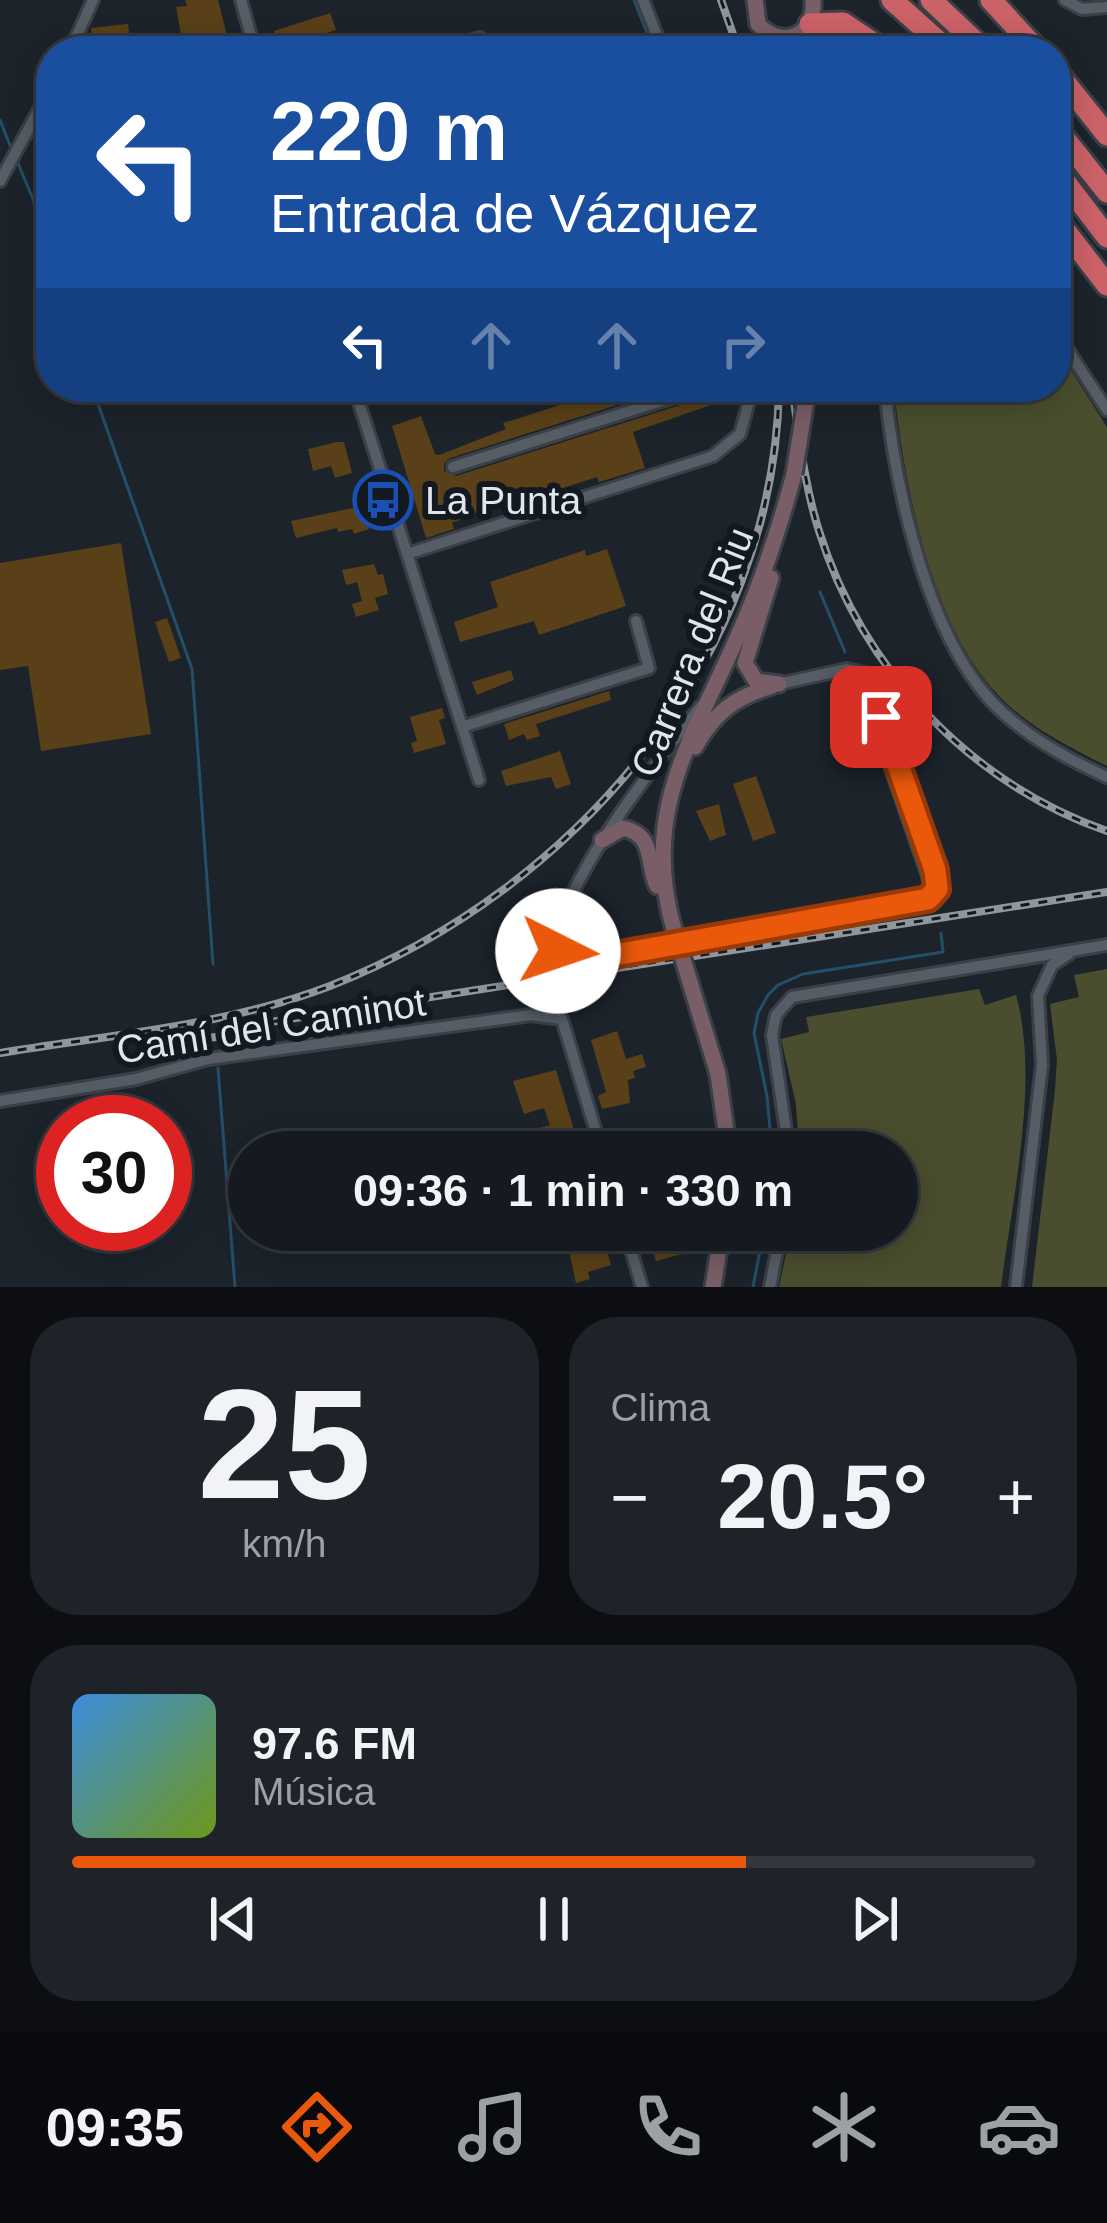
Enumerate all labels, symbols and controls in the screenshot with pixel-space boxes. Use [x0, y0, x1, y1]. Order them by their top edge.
icon: left [72, 84, 228, 240]
text: 220 m [270, 84, 508, 178]
text: Entrada de Vázquez [270, 183, 759, 243]
icon: left [332, 312, 398, 378]
icon: ahead [458, 312, 524, 378]
icon: ahead [584, 312, 650, 378]
icon: right [710, 312, 776, 378]
bus stop icon: La Punta [352, 469, 414, 531]
place label: La Punta [425, 479, 581, 522]
street label: Carrera del Riu [623, 521, 761, 783]
pin [830, 666, 932, 768]
icon: arrive [848, 684, 914, 750]
position arrow [495, 888, 621, 1014]
street label: Camí del Caminot [113, 980, 429, 1072]
speed limit sign: 30 [36, 1095, 192, 1251]
text: 09:36 · 1 min · 330 m [353, 1165, 793, 1216]
text: 25 [197, 1357, 371, 1531]
text: Clima [611, 1386, 710, 1429]
text: 20.5° [717, 1447, 928, 1547]
text: − [611, 1460, 649, 1534]
text: + [996, 1460, 1035, 1534]
text: km/h [242, 1522, 327, 1565]
text: 97.6 FM [252, 1718, 417, 1769]
text: Música [252, 1770, 376, 1813]
icon: previous [200, 1886, 266, 1952]
icon: pause [521, 1886, 587, 1952]
icon: next [842, 1886, 908, 1952]
icon: directions [275, 2085, 359, 2169]
icon: music [451, 2085, 535, 2169]
icon: phone [626, 2085, 710, 2169]
icon: climate [802, 2085, 886, 2169]
icon: car [977, 2085, 1061, 2169]
text: 09:35 [46, 2097, 184, 2157]

